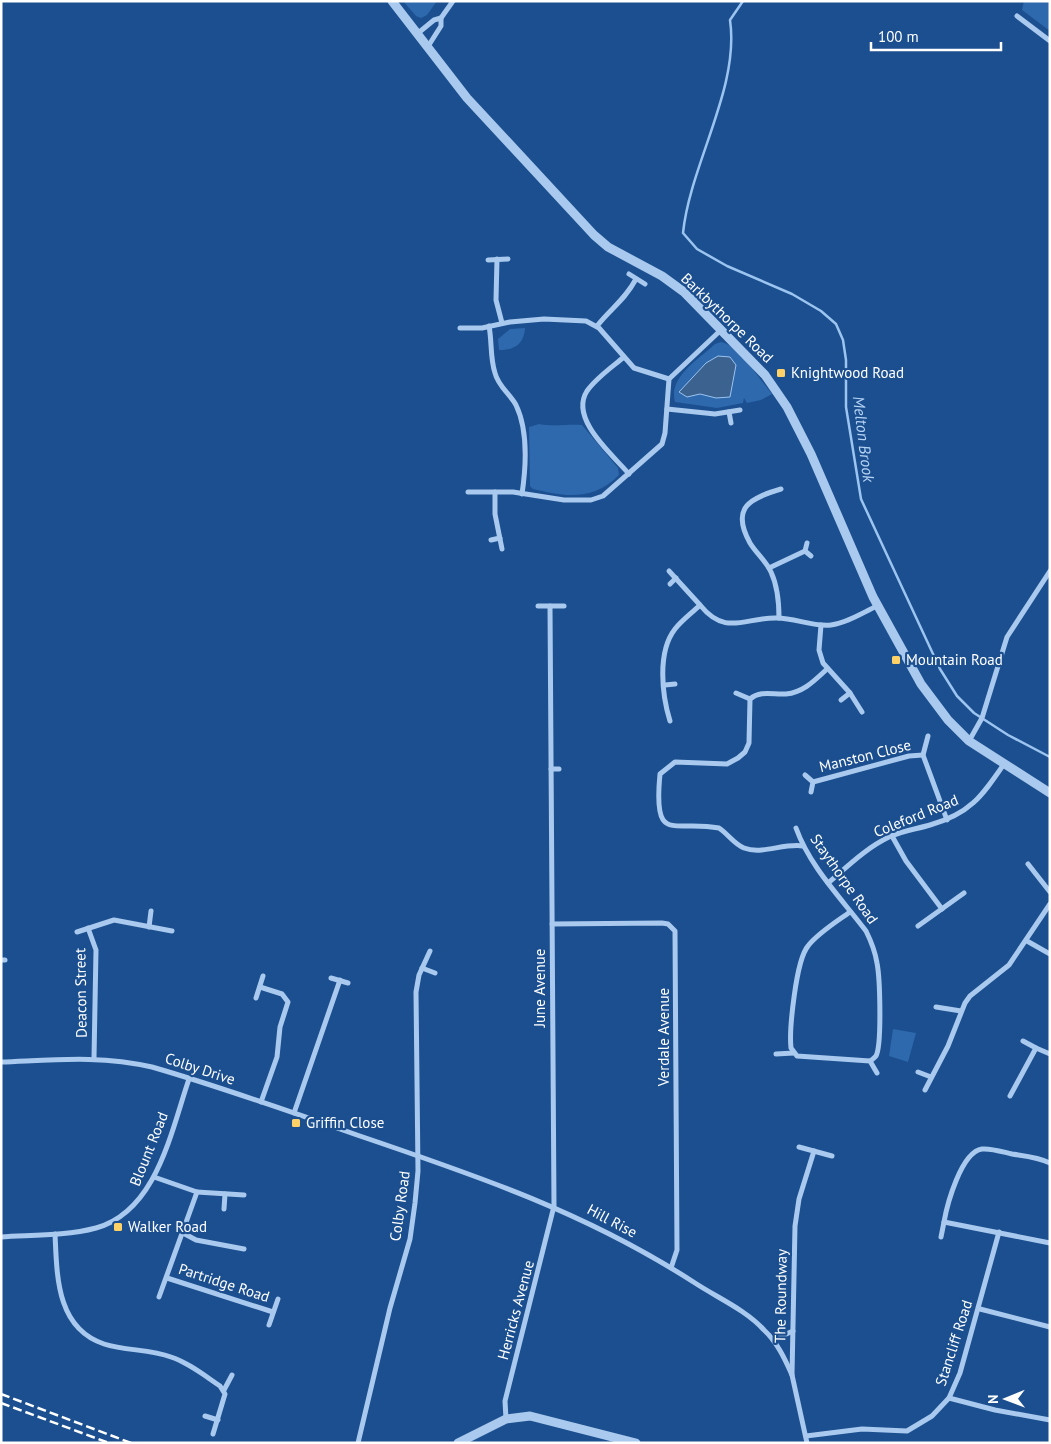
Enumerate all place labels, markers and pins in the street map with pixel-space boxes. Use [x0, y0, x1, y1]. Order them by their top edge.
place label: Knightwood Road [791, 363, 904, 382]
marker: Knightwood Road [775, 367, 787, 379]
place label: Mountain Road [906, 650, 1003, 669]
marker: Mountain Road [890, 654, 902, 666]
place label: Griffin Close [306, 1113, 384, 1132]
marker: Griffin Close [290, 1117, 302, 1129]
place label: Walker Road [128, 1217, 207, 1236]
marker: Walker Road [112, 1221, 124, 1233]

